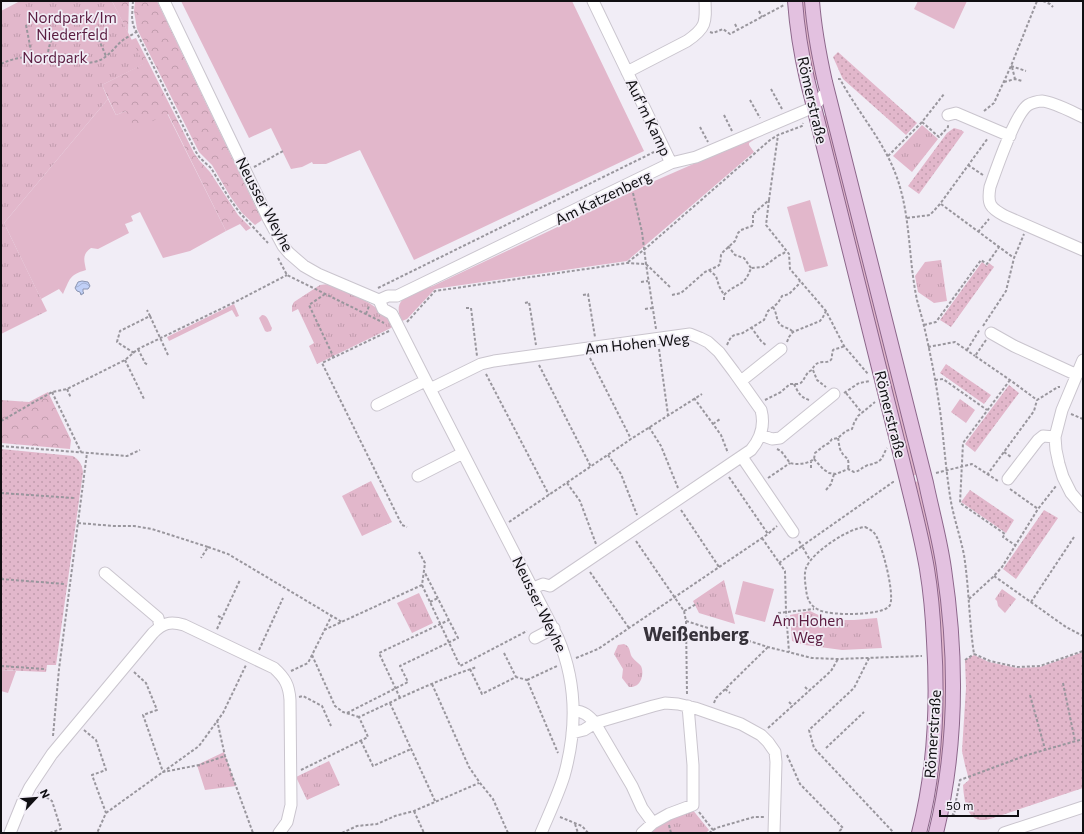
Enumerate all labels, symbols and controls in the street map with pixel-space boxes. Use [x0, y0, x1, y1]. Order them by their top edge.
park label: Nordpark/Im Niederfeld [27, 8, 117, 43]
park label: Nordpark [22, 48, 88, 66]
street label: Römerstraße [794, 55, 832, 145]
street label: Auf'm Kamp [623, 75, 676, 159]
street label: Neusser Weyhe [233, 154, 297, 254]
street label: Am Katzenberg [552, 166, 654, 228]
street label: Am Hohen Weg [584, 329, 690, 357]
street label: Römerstraße [872, 369, 911, 459]
street label: Neusser Weyhe [509, 553, 571, 655]
park label: Am Hohen Weg [772, 611, 844, 646]
district label: Weißenberg [643, 622, 750, 645]
street label: Römerstraße [920, 689, 944, 779]
north arrow [16, 778, 56, 818]
text: N [38, 787, 53, 800]
scale bar [940, 792, 1018, 818]
text: 50 m [946, 798, 974, 812]

